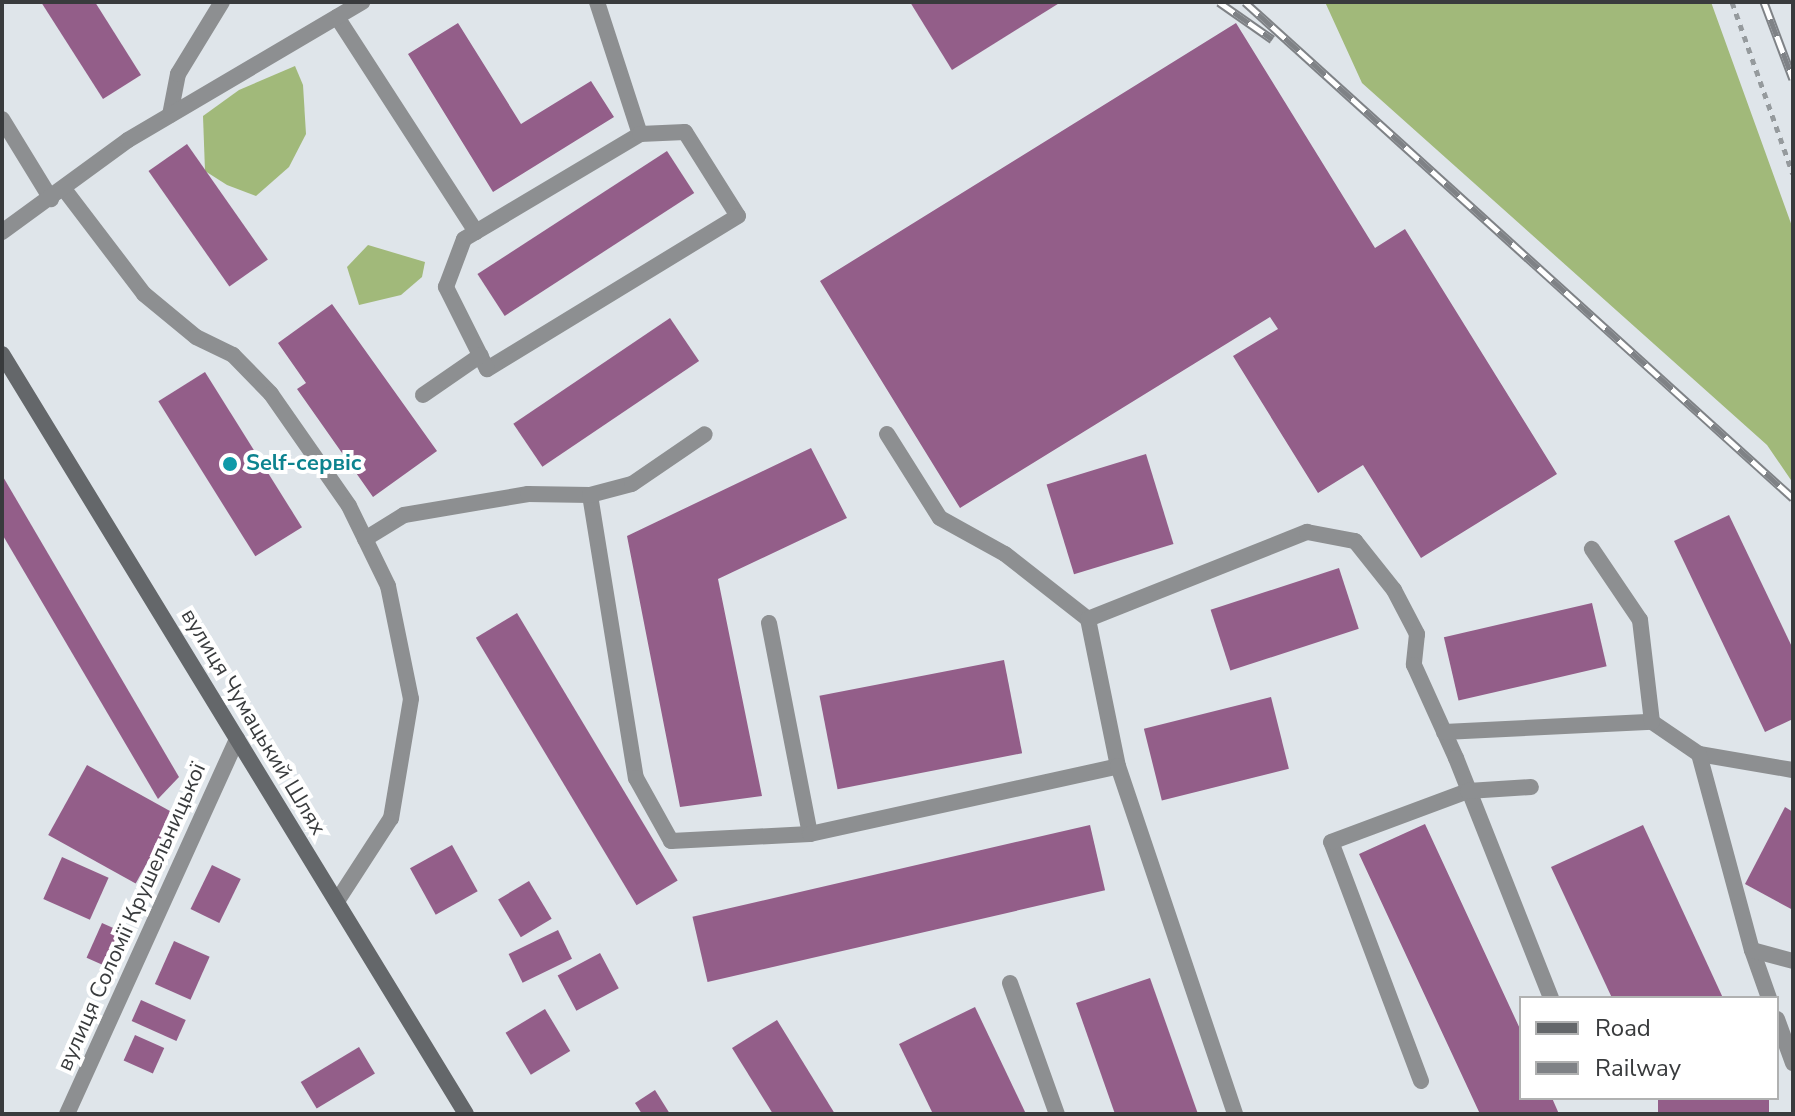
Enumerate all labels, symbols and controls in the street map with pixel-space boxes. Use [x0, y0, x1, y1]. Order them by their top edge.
place label: Self-сервіс [246, 451, 362, 477]
marker: Self-сервіс [221, 455, 239, 473]
street label: вулиця Чумацький Шлях [175, 604, 331, 840]
street label: вулиця Соломії Крушельницької [52, 759, 212, 1075]
legend [1519, 996, 1779, 1100]
text: Road [1595, 1012, 1651, 1044]
text: Railway [1595, 1052, 1681, 1084]

